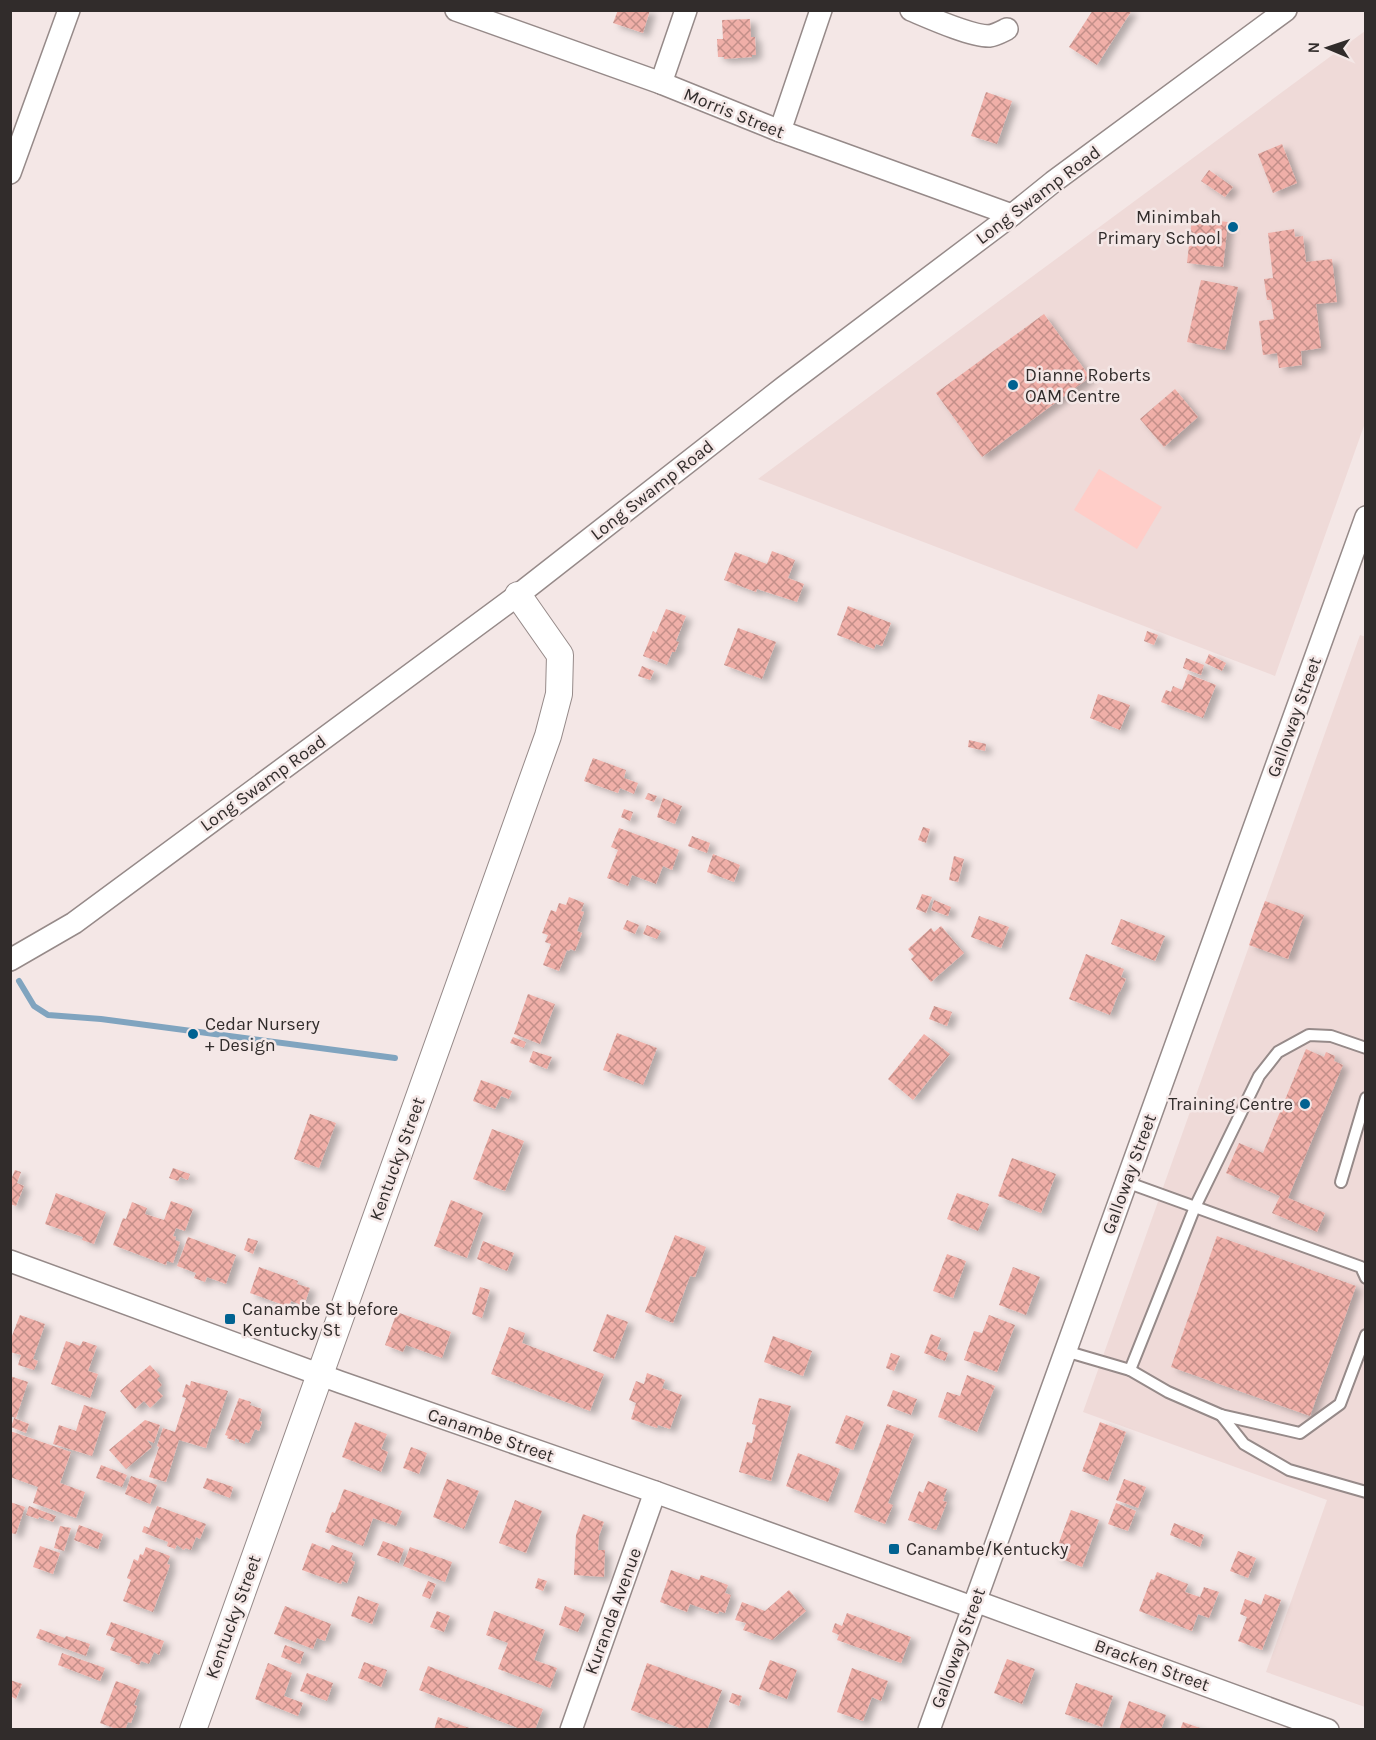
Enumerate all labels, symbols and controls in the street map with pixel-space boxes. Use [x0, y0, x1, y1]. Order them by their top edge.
north arrow [1298, 18, 1358, 78]
text: N [1304, 41, 1323, 54]
street label: Morris Street [680, 83, 788, 143]
street label: Long Swamp Road [971, 141, 1105, 249]
place label: Minimbah Primary School [1098, 206, 1221, 249]
marker: Minimbah Primary School [1226, 220, 1240, 234]
place label: Dianne Roberts OAM Centre [1025, 364, 1151, 407]
marker: Dianne Roberts OAM Centre [1006, 378, 1020, 392]
street label: Long Swamp Road [586, 435, 718, 545]
street label: Galloway Street [1262, 654, 1326, 780]
street label: Long Swamp Road [196, 730, 330, 836]
place label: Cedar Nursery + Design [205, 1013, 321, 1056]
marker: Cedar Nursery + Design [186, 1027, 200, 1041]
place label: Training Centre [1168, 1093, 1293, 1115]
street label: Kentucky Street [364, 1094, 430, 1224]
marker: Training Centre [1298, 1097, 1312, 1111]
street label: Galloway Street [1097, 1111, 1161, 1237]
place label: Canambe St before Kentucky St [242, 1298, 398, 1341]
marker: Canambe St before Kentucky St [223, 1312, 237, 1326]
street label: Canambe Street [425, 1403, 557, 1467]
place label: Canambe/Kentucky [906, 1538, 1069, 1560]
marker: Canambe/Kentucky [887, 1542, 901, 1556]
street label: Kuranda Avenue [580, 1545, 646, 1677]
street label: Kentucky Street [200, 1552, 266, 1682]
street label: Galloway Street [926, 1585, 990, 1711]
street label: Bracken Street [1091, 1634, 1213, 1696]

